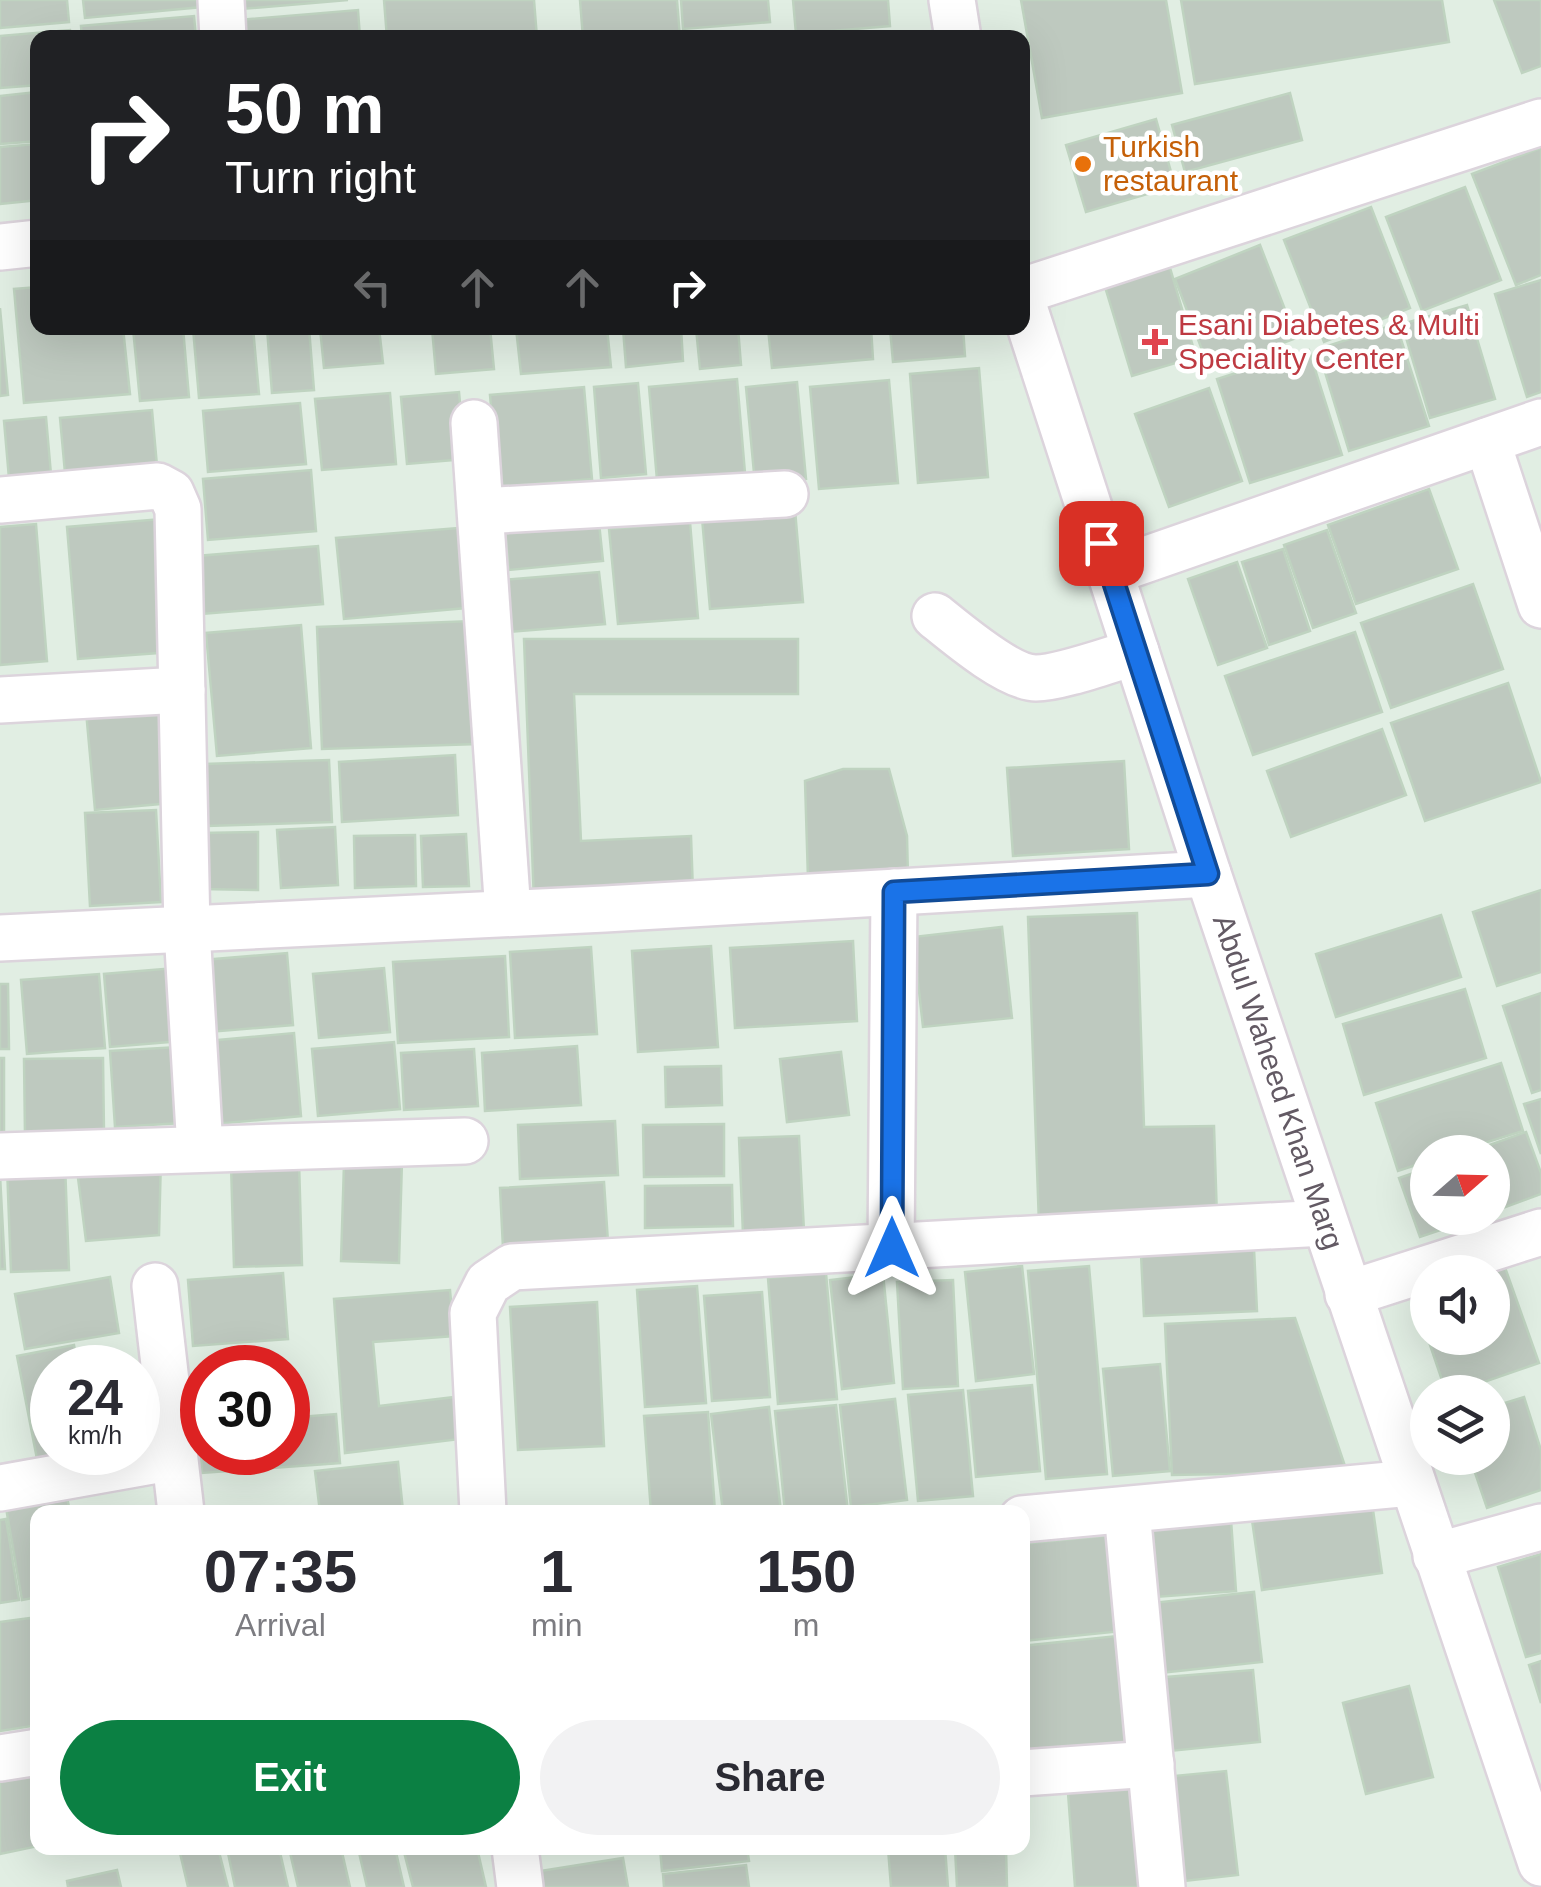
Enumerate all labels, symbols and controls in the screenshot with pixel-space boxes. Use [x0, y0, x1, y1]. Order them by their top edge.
icon: right [60, 70, 190, 200]
text: 50 m [225, 70, 385, 148]
place label: Turkish restaurant [1103, 130, 1239, 197]
text: Turn right [225, 152, 416, 203]
marker: Turkish restaurant [1072, 153, 1094, 175]
icon: left [345, 260, 400, 315]
icon: ahead [450, 260, 505, 315]
icon: ahead [555, 260, 610, 315]
icon: right [660, 260, 715, 315]
place label: Esani Diabetes & Multi Speciality Center [1178, 308, 1480, 375]
marker: Esani Diabetes & Multi Speciality Center [1142, 329, 1168, 355]
pin [1059, 501, 1144, 586]
icon: arrive [1074, 516, 1129, 571]
street label: Abdul Waheed Khan Marg [1207, 910, 1350, 1253]
north arrow [1410, 1135, 1510, 1235]
map controls [1410, 1135, 1510, 1475]
position arrow [840, 1196, 944, 1300]
button: sound [1410, 1255, 1510, 1355]
speed limit sign: 30 [180, 1345, 310, 1475]
text: 24 [67, 1370, 123, 1426]
button: layers [1410, 1375, 1510, 1475]
text: km/h [68, 1421, 122, 1449]
text: 07:35 [204, 1538, 357, 1605]
text: 1 [540, 1538, 573, 1605]
text: 150 [756, 1538, 856, 1605]
text: Arrival [235, 1607, 326, 1643]
text: min [531, 1607, 582, 1643]
text: m [793, 1607, 820, 1643]
button: Exit [60, 1720, 520, 1835]
button: Share [540, 1720, 1000, 1835]

